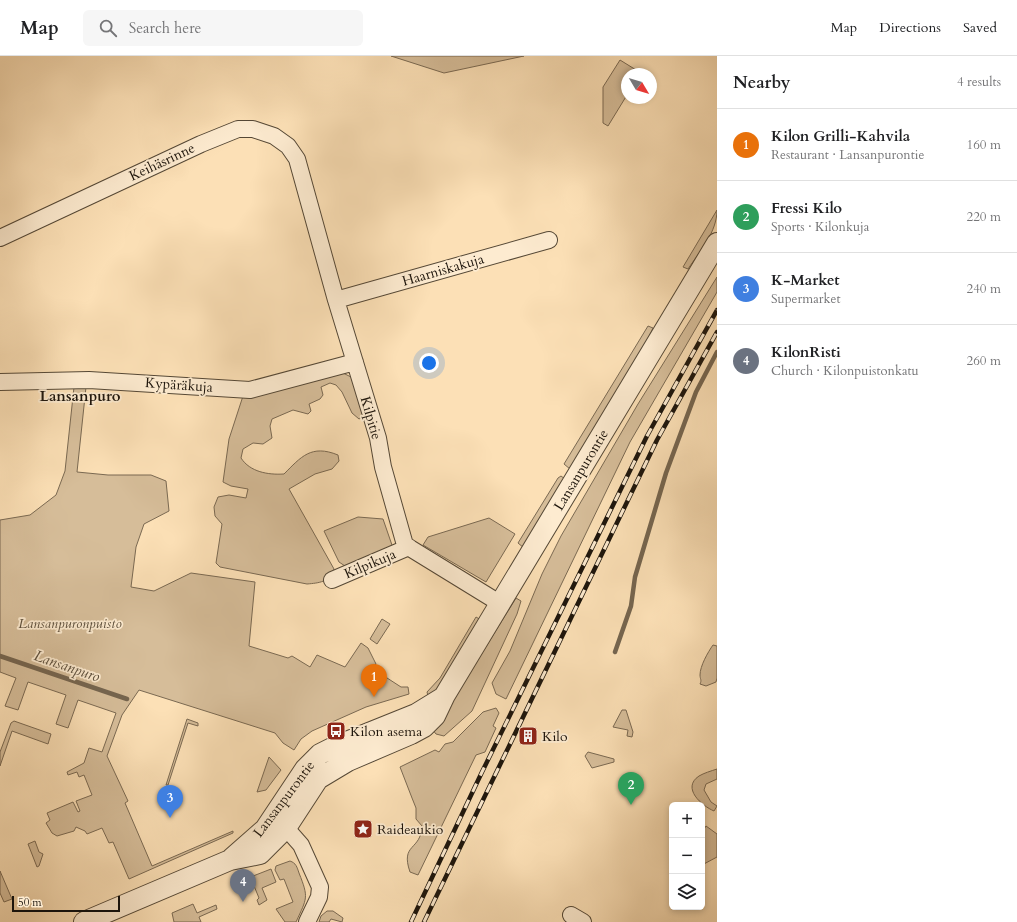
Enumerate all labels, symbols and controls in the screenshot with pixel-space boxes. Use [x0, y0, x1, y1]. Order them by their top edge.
search box [83, 10, 363, 46]
text: Map [20, 15, 59, 41]
icon: search [97, 17, 119, 39]
text: Search here [129, 18, 201, 38]
text: Map [831, 18, 857, 37]
text: Directions [879, 18, 941, 37]
text: Saved [963, 18, 997, 37]
north arrow [621, 68, 657, 104]
text: Nearby [733, 71, 790, 94]
text: 4 results [957, 73, 1001, 91]
text: Kilon Grilli-Kahvila [771, 126, 910, 146]
text: 1 [743, 136, 749, 154]
text: 160 m [967, 136, 1001, 154]
street label: Keihäsrinne [126, 138, 198, 186]
text: Restaurant · Lansanpurontie [771, 146, 924, 164]
text: Fressi Kilo [771, 198, 842, 218]
text: 2 [743, 208, 749, 226]
text: 220 m [967, 208, 1001, 226]
text: Sports · Kilonkuja [771, 218, 869, 236]
street label: Haarniskakuja [400, 249, 486, 291]
text: K-Market [771, 270, 840, 290]
text: 3 [743, 280, 749, 298]
text: 240 m [967, 280, 1001, 298]
text: Supermarket [771, 290, 841, 308]
text: KilonRisti [771, 342, 841, 362]
text: 4 [743, 352, 749, 370]
text: 260 m [967, 352, 1001, 370]
your location [419, 353, 439, 373]
text: Church · Kilonpuistonkatu [771, 362, 919, 380]
street label: Kypäräkuja [144, 373, 214, 397]
district label: Lansanpuro [39, 386, 121, 406]
street label: Kilpitie [356, 394, 386, 442]
street label: Lansanpurontie [549, 426, 613, 514]
street label: Kilpikuja [341, 545, 399, 583]
park label: Lansanpuronpuisto [18, 614, 122, 633]
water label: Lansanpuro [31, 645, 103, 687]
pin: 1 [361, 664, 387, 697]
bus stop icon: Kilon asema [325, 720, 347, 742]
place label: Kilon asema [350, 722, 422, 741]
building icon: Kilo [517, 725, 539, 747]
place label: Kilo [542, 727, 568, 746]
street label: Lansanpurontie [249, 757, 319, 841]
pin: 2 [618, 772, 644, 805]
pin: 3 [157, 785, 183, 818]
map controls [669, 802, 705, 910]
button: + [669, 802, 705, 838]
place icon: Raideaukio [352, 818, 374, 840]
place label: Raideaukio [377, 820, 444, 839]
button: − [669, 838, 705, 874]
pin: 4 [230, 869, 256, 902]
button: layers [669, 874, 705, 910]
scale bar [12, 894, 120, 913]
text: 50 m [18, 895, 42, 910]

